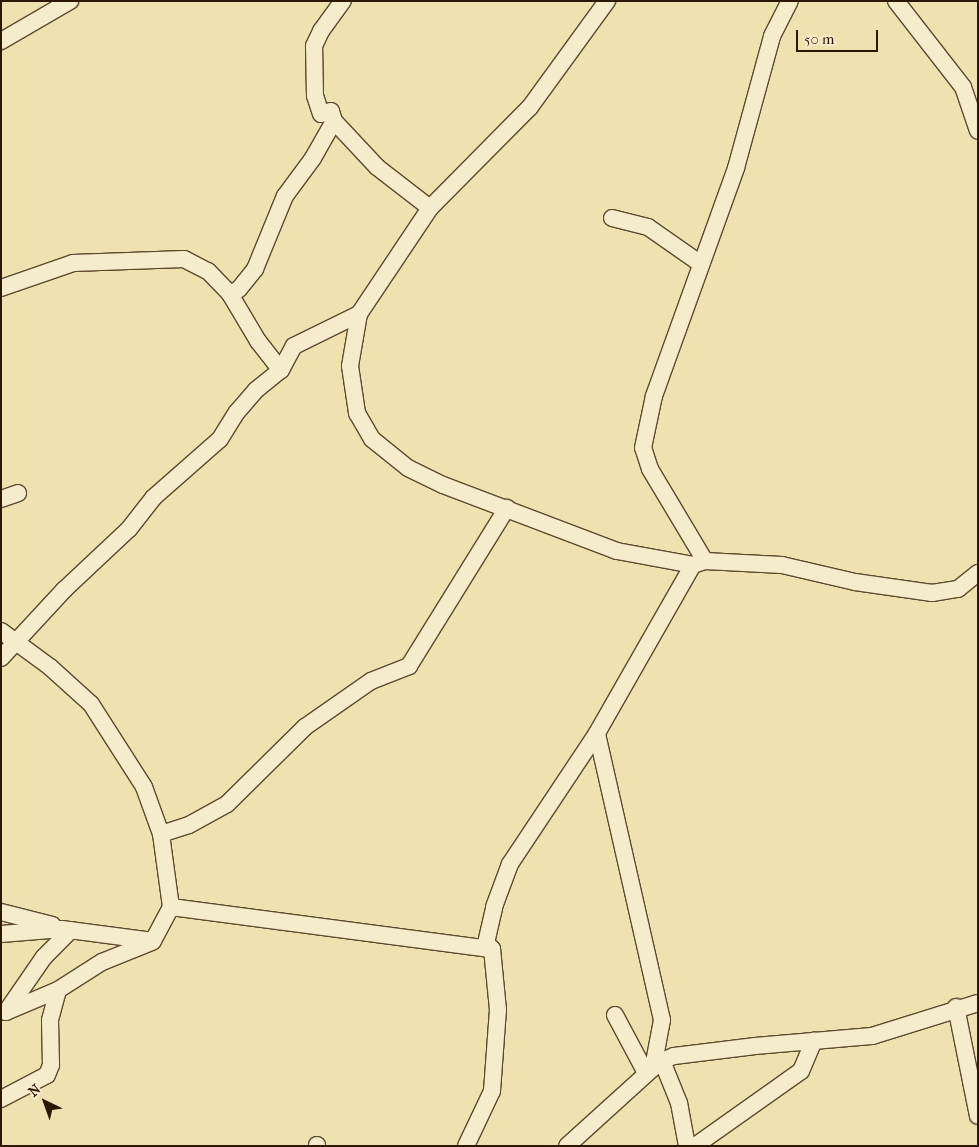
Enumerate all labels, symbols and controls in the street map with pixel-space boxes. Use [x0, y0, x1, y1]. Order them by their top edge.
scale bar [799, 20, 882, 52]
text: 50 m [804, 30, 834, 48]
north arrow [20, 1077, 70, 1127]
text: N [25, 1081, 44, 1100]

